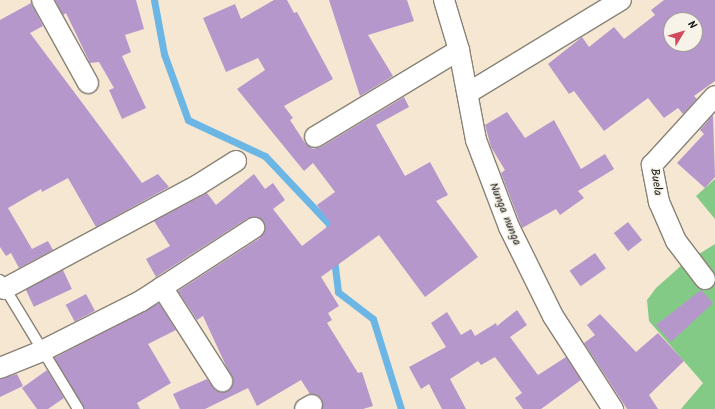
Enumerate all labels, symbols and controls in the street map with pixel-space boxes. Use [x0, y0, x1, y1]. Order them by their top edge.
north arrow [663, 12, 703, 52]
text: N [682, 17, 701, 34]
street label: Buela [647, 167, 665, 197]
street label: Nunga nunga [486, 181, 524, 247]

